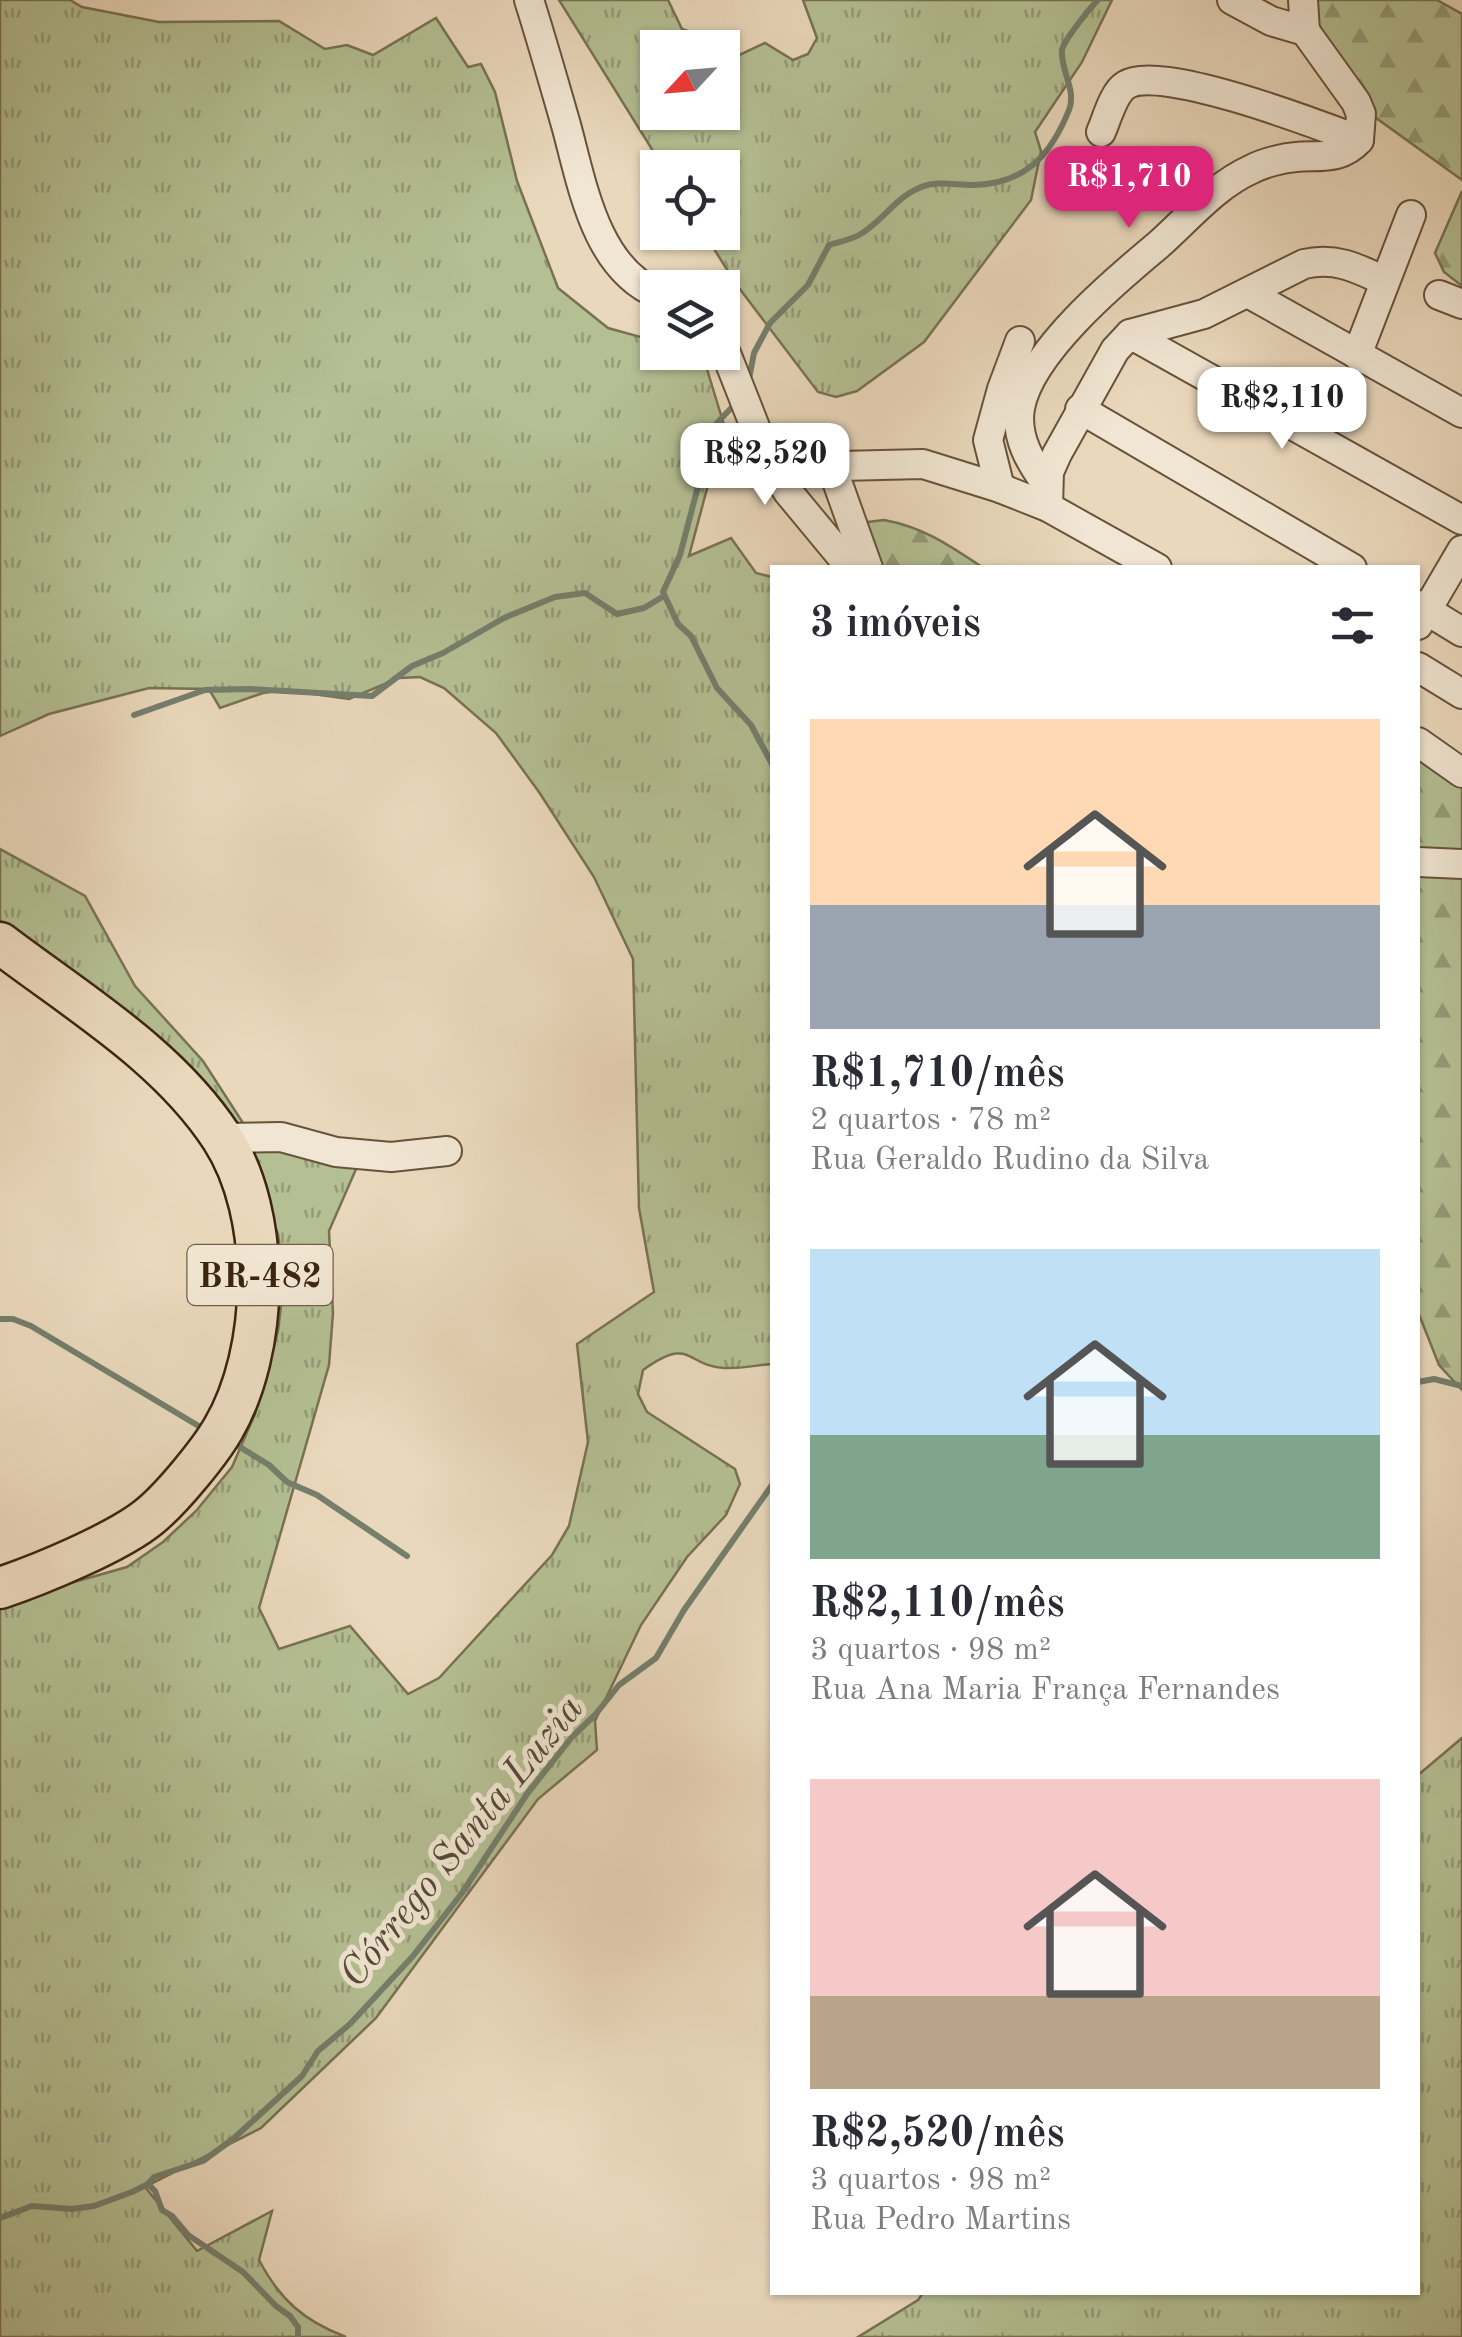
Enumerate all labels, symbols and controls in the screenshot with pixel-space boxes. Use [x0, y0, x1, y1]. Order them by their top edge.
north arrow [640, 30, 740, 130]
map controls [640, 30, 740, 370]
pin: R$1,710 [1037, 146, 1221, 231]
button: locate [640, 150, 740, 250]
text: R$1,710 [1066, 162, 1192, 194]
button: layers [640, 270, 740, 370]
pin: R$2,110 [1190, 367, 1374, 452]
text: R$2,110 [1219, 383, 1345, 415]
pin: R$2,520 [673, 423, 857, 508]
text: R$2,520 [702, 439, 828, 471]
icon: filters [1325, 598, 1380, 653]
text: 3 imóveis [810, 604, 981, 646]
icon: home [1005, 784, 1185, 964]
text: R$1,710/mês [810, 1054, 1065, 1096]
text: 2 quartos · 78 m² [810, 1105, 1051, 1137]
text: Rua Geraldo Rudino da Silva [810, 1145, 1209, 1177]
road number: BR-482 [188, 1245, 332, 1305]
icon: home [1005, 1314, 1185, 1494]
text: R$2,110/mês [810, 1584, 1065, 1626]
text: 3 quartos · 98 m² [810, 1635, 1051, 1667]
text: Rua Ana Maria França Fernandes [810, 1675, 1280, 1707]
water label: Córrego Santa Luzia [334, 1689, 593, 1996]
icon: home [1005, 1844, 1185, 2024]
text: R$2,520/mês [810, 2114, 1065, 2156]
text: 3 quartos · 98 m² [810, 2165, 1051, 2197]
text: Rua Pedro Martins [810, 2205, 1071, 2237]

